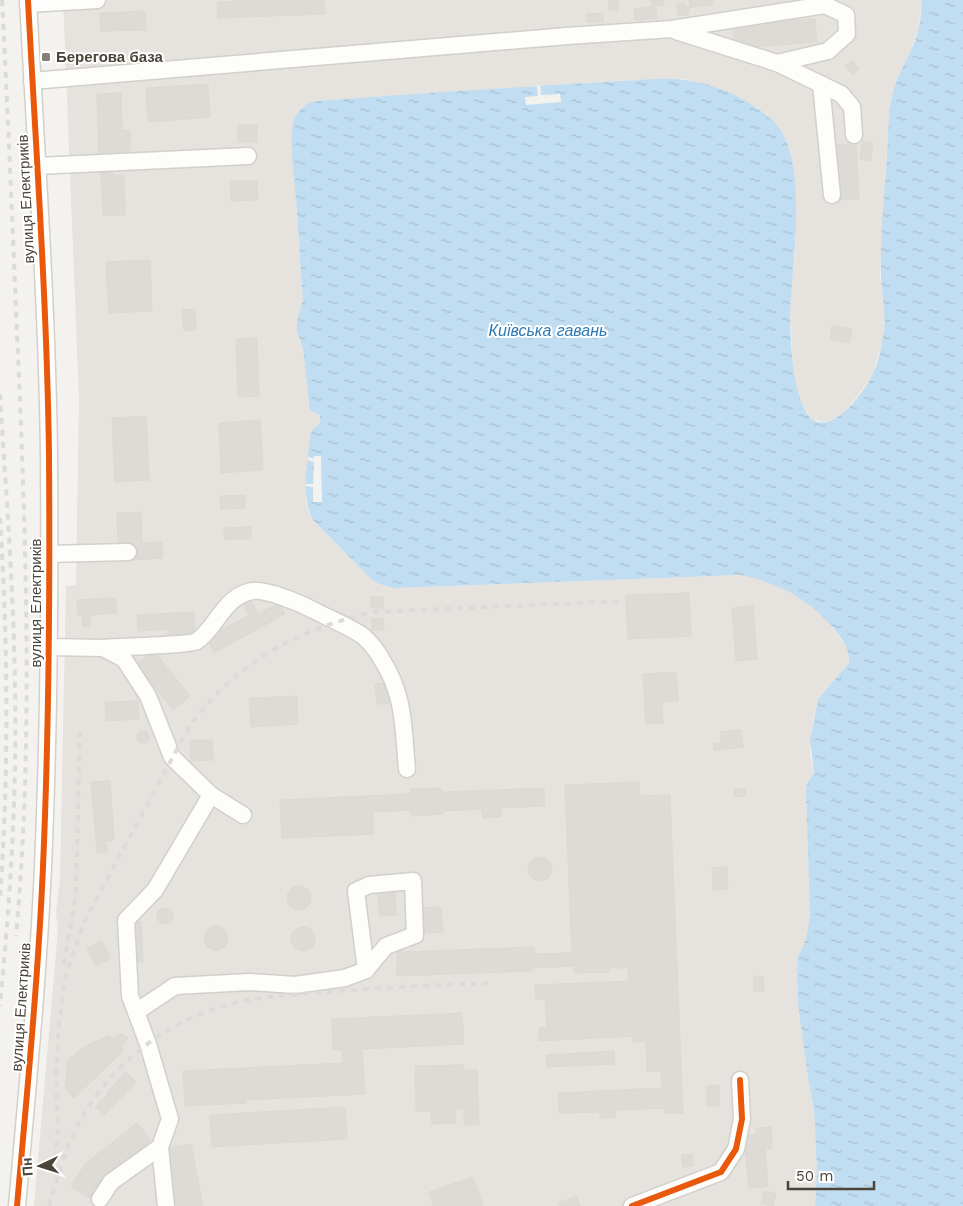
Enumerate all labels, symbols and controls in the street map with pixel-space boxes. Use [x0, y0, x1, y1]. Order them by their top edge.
place label: Берегова база [56, 48, 164, 66]
marker: Берегова база [40, 51, 52, 63]
street label: вулиця Електриків [14, 134, 38, 264]
water label: Київська гавань [489, 321, 607, 340]
street label: вулиця Електриків [27, 538, 45, 668]
street label: вулиця Електриків [8, 942, 34, 1072]
north arrow [15, 1141, 65, 1191]
text: Пн [18, 1157, 36, 1177]
scale bar [788, 1158, 874, 1190]
text: 50 m [796, 1167, 833, 1185]

